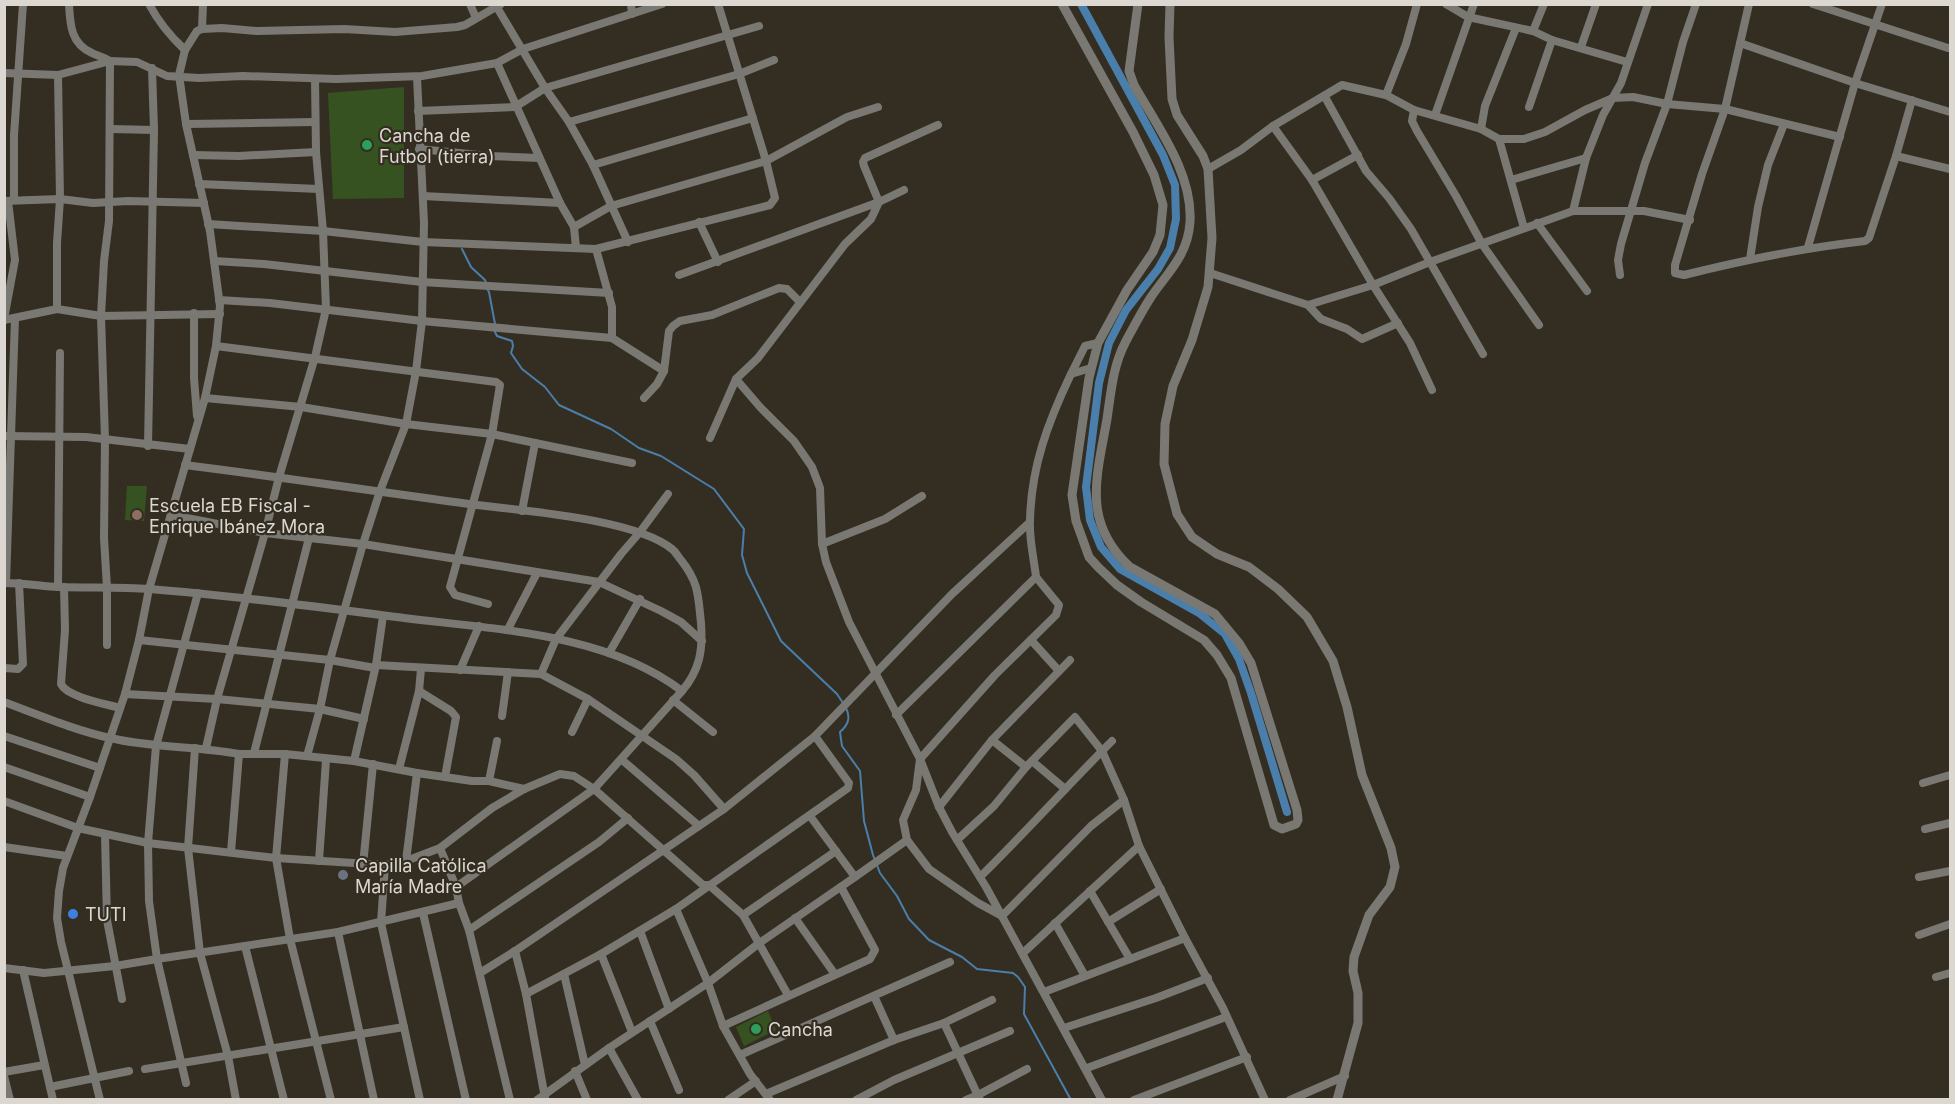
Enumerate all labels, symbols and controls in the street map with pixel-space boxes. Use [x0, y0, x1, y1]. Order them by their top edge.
place label: Cancha de Futbol (tierra) [379, 125, 495, 167]
marker: Cancha de Futbol (tierra) [360, 138, 374, 152]
place label: Escuela EB Fiscal - Enrique Ibánez Mora [149, 495, 325, 537]
marker: Escuela EB Fiscal - Enrique Ibánez Mora [130, 508, 144, 522]
place label: Capilla Católica María Madre [355, 855, 487, 897]
marker: Capilla Católica María Madre [336, 868, 350, 882]
place label: TUTI [85, 904, 126, 925]
marker: TUTI [66, 907, 80, 921]
place label: Cancha [768, 1019, 833, 1040]
marker: Cancha [749, 1022, 763, 1036]

